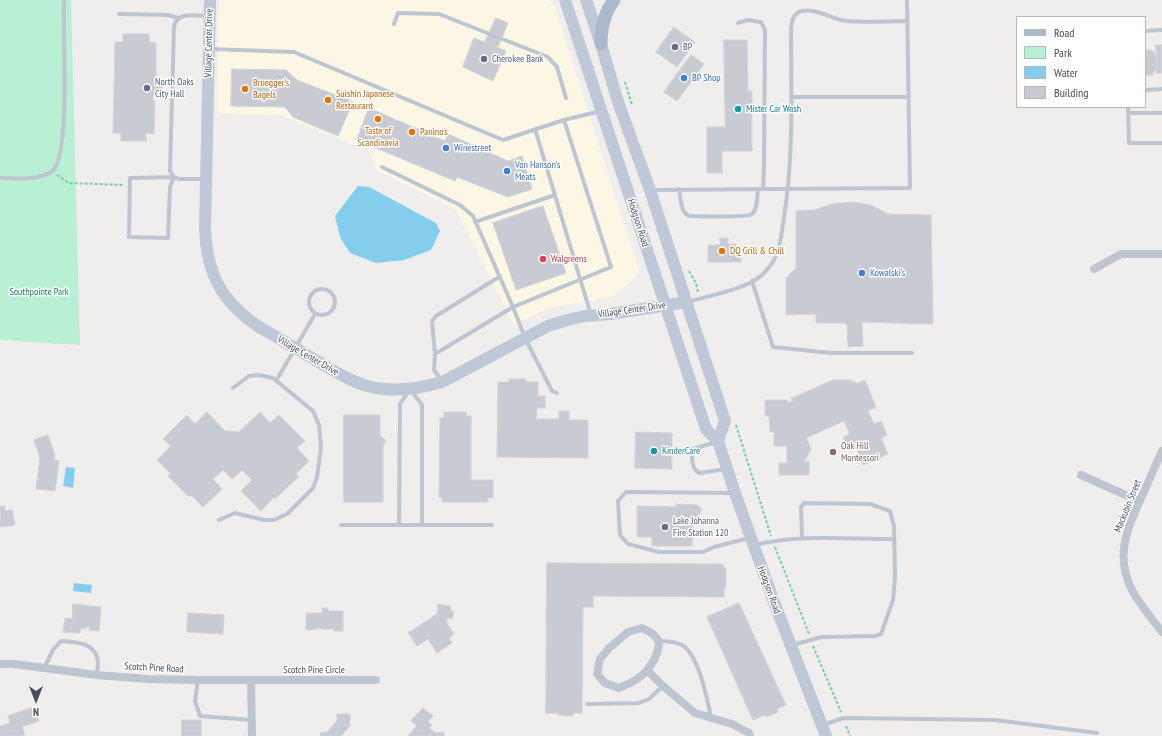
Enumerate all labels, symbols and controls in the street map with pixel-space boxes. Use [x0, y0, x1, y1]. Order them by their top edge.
street label: Village Center Drive [202, 9, 216, 77]
legend [1016, 16, 1146, 108]
text: Road [1054, 25, 1074, 40]
place label: BP [683, 41, 692, 53]
marker: BP [670, 42, 680, 52]
text: Park [1054, 45, 1072, 60]
place label: Cherokee Bank [492, 53, 543, 65]
marker: Cherokee Bank [479, 54, 489, 64]
text: Water [1054, 65, 1078, 80]
place label: BP Shop [692, 72, 721, 84]
marker: BP Shop [679, 73, 689, 83]
place label: North Oaks City Hall [155, 76, 194, 100]
place label: Bruegger's Bagels [253, 77, 289, 100]
marker: North Oaks City Hall [142, 83, 152, 93]
marker: Bruegger's Bagels [240, 84, 250, 94]
text: Building [1054, 85, 1089, 100]
place label: Suishin Japanese Restaurant [336, 88, 394, 112]
marker: Suishin Japanese Restaurant [323, 95, 333, 105]
place label: Mister Car Wash [746, 103, 801, 115]
marker: Mister Car Wash [733, 104, 743, 114]
marker: Taste of Scandinavia [373, 114, 383, 124]
place label: Taste of Scandinavia [357, 125, 399, 148]
place label: Panino's [420, 126, 448, 138]
marker: Panino's [407, 127, 417, 137]
place label: Winestreet [454, 142, 491, 154]
marker: Winestreet [441, 143, 451, 153]
place label: Von Hanson's Meats [515, 159, 560, 182]
marker: Von Hanson's Meats [502, 166, 512, 176]
street label: Hodgson Road [625, 198, 651, 248]
place label: DQ Grill & Chill [730, 245, 784, 257]
marker: DQ Grill & Chill [717, 246, 727, 256]
place label: Walgreens [551, 253, 587, 265]
marker: Walgreens [538, 254, 548, 264]
place label: Kowalski's [870, 267, 905, 279]
marker: Kowalski's [857, 268, 867, 278]
park label: Southpointe Park [9, 286, 69, 298]
street label: Village Center Drive [597, 299, 667, 321]
street label: Village Center Drive [275, 334, 341, 378]
place label: Oak Hill Montessori [841, 440, 879, 464]
place label: KinderCare [662, 445, 700, 457]
marker: KinderCare [649, 446, 659, 456]
marker: Oak Hill Montessori [828, 447, 838, 457]
street label: Mackubin Street [1112, 478, 1144, 534]
place label: Lake Johanna Fire Station 120 [673, 515, 729, 538]
marker: Lake Johanna Fire Station 120 [660, 522, 670, 532]
street label: Hodgson Road [755, 565, 783, 615]
street label: Scotch Pine Road [124, 660, 184, 676]
street label: Scotch Pine Circle [283, 664, 345, 676]
north arrow [16, 680, 56, 720]
text: N [33, 705, 39, 719]

